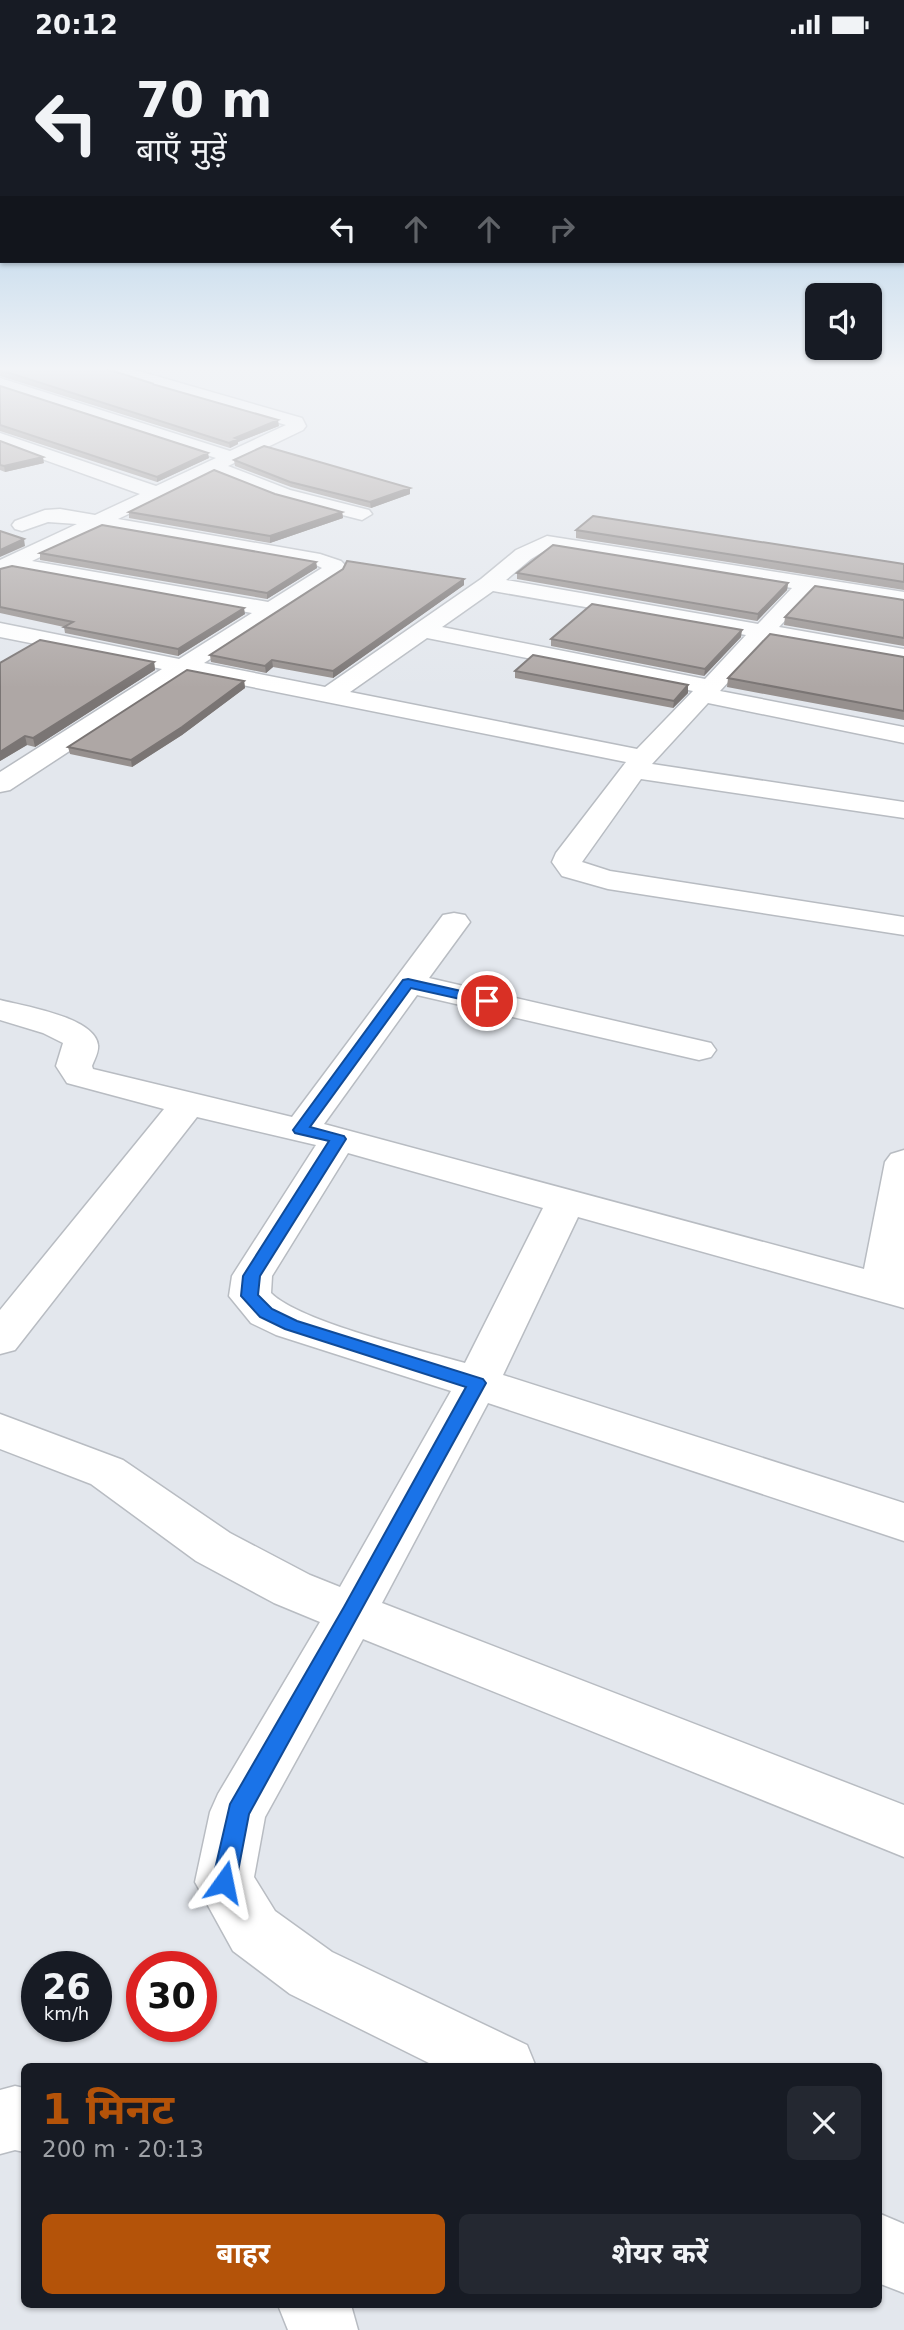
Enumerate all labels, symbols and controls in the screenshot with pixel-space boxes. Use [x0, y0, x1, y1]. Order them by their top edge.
text: 20:12 [35, 10, 118, 40]
text: 70 m [136, 72, 272, 129]
icon: left [21, 77, 112, 168]
text: बाएँ मुड़ें [136, 131, 227, 169]
icon: left [324, 210, 362, 248]
icon: ahead [397, 210, 435, 248]
icon: ahead [470, 210, 508, 248]
icon: right [543, 210, 581, 248]
map controls [805, 283, 882, 360]
button: sound [805, 283, 882, 360]
pin [457, 971, 517, 1031]
icon: arrive [468, 982, 506, 1020]
position arrow [187, 1845, 261, 1919]
speed limit sign: 30 [126, 1951, 217, 2042]
text: 26 [42, 1967, 91, 2007]
text: km/h [44, 2003, 89, 2024]
text: 1 मिनट [42, 2085, 174, 2134]
button: close [787, 2086, 861, 2160]
text: 200 m · 20:13 [42, 2136, 204, 2162]
button: बाहर [42, 2214, 445, 2294]
button: शेयर करें [459, 2214, 861, 2294]

